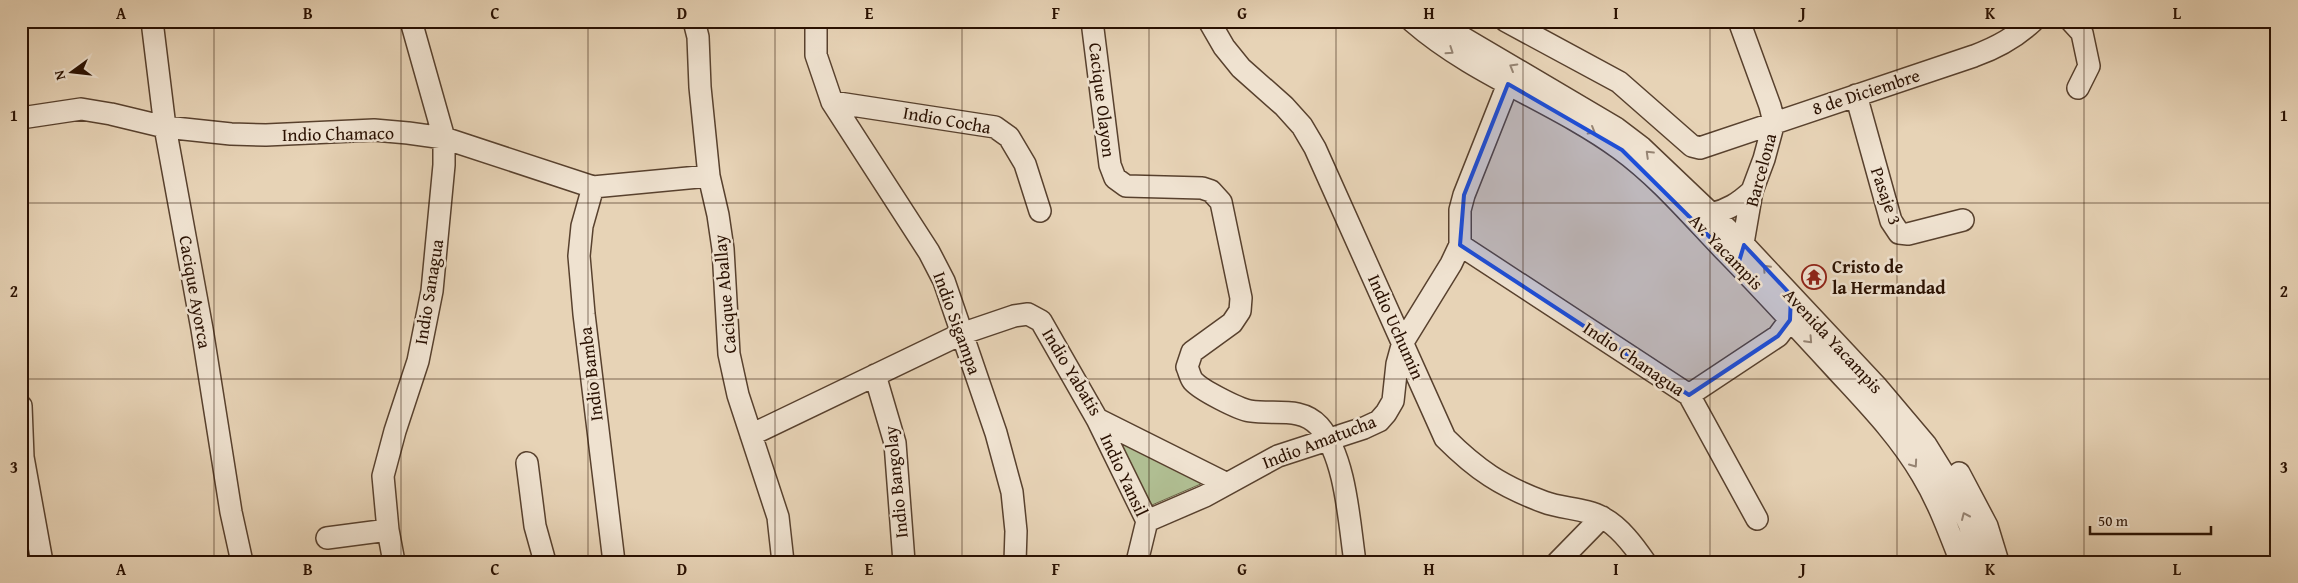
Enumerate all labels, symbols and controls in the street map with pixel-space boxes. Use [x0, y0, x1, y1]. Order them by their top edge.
text: A [116, 1, 127, 25]
text: B [303, 1, 313, 25]
text: C [490, 1, 500, 25]
text: D [677, 1, 687, 25]
text: E [865, 1, 874, 25]
text: F [1052, 1, 1060, 25]
text: G [1237, 1, 1247, 25]
text: H [1423, 1, 1435, 25]
text: I [1613, 1, 1619, 25]
text: J [1797, 1, 1806, 25]
text: K [1985, 1, 1996, 25]
text: L [2173, 1, 2182, 25]
street label: Cacique Olayon [1082, 41, 1123, 159]
one-way arrow [1445, 45, 1454, 55]
north arrow [48, 48, 98, 98]
street label: 8 de Diciembre [1809, 61, 1923, 122]
one-way arrow [1509, 63, 1518, 73]
text: N [48, 68, 70, 82]
street label: Indio Cocha [901, 99, 994, 141]
text: 1 [10, 103, 18, 127]
text: 1 [2280, 103, 2288, 127]
street label: Indio Chamaco [282, 119, 394, 148]
one-way arrow [1587, 124, 1596, 134]
street label: Barcelona [1738, 130, 1783, 210]
one-way arrow [1646, 151, 1655, 160]
street label: Pasaje 3 [1864, 163, 1909, 228]
street label: Av. Yacampis [1683, 207, 1770, 296]
street label: Cacique Ayorca [172, 233, 219, 351]
street label: Cacique Aballay [706, 233, 743, 355]
street label: Indio Sanagua [407, 237, 450, 347]
place label: Cristo de la Hermandad [1832, 253, 1946, 301]
temple icon: Cristo de la Hermandad [1801, 264, 1827, 290]
one-way arrow [1762, 265, 1771, 274]
street label: Indio Sigampa [926, 268, 989, 379]
street label: Indio Uchumin [1361, 270, 1432, 384]
text: 2 [10, 279, 18, 303]
text: 2 [2280, 279, 2288, 303]
street label: Avenida Yacampis [1777, 282, 1889, 399]
street label: Indio Chanagua [1578, 314, 1691, 403]
street label: Indio Yabatis [1036, 323, 1109, 421]
street label: Indio Bamba [571, 325, 610, 423]
one-way arrow [1803, 335, 1812, 344]
street label: Indio Amatucha [1258, 407, 1380, 476]
street label: Indio Bangolay [876, 424, 915, 540]
street label: Indio Yansil [1093, 429, 1156, 521]
text: 3 [10, 455, 18, 479]
text: 3 [2280, 455, 2288, 479]
one-way arrow [1908, 458, 1917, 467]
scale bar [2090, 503, 2212, 535]
text: 50 m [2098, 510, 2129, 531]
one-way arrow [1961, 512, 1972, 521]
text: A [116, 557, 127, 581]
text: B [303, 557, 313, 581]
text: C [490, 557, 500, 581]
text: D [677, 557, 687, 581]
text: E [865, 557, 874, 581]
text: F [1052, 557, 1060, 581]
text: G [1237, 557, 1247, 581]
text: H [1423, 557, 1435, 581]
text: I [1613, 557, 1619, 581]
text: J [1797, 557, 1806, 581]
text: K [1985, 557, 1996, 581]
text: L [2173, 557, 2182, 581]

